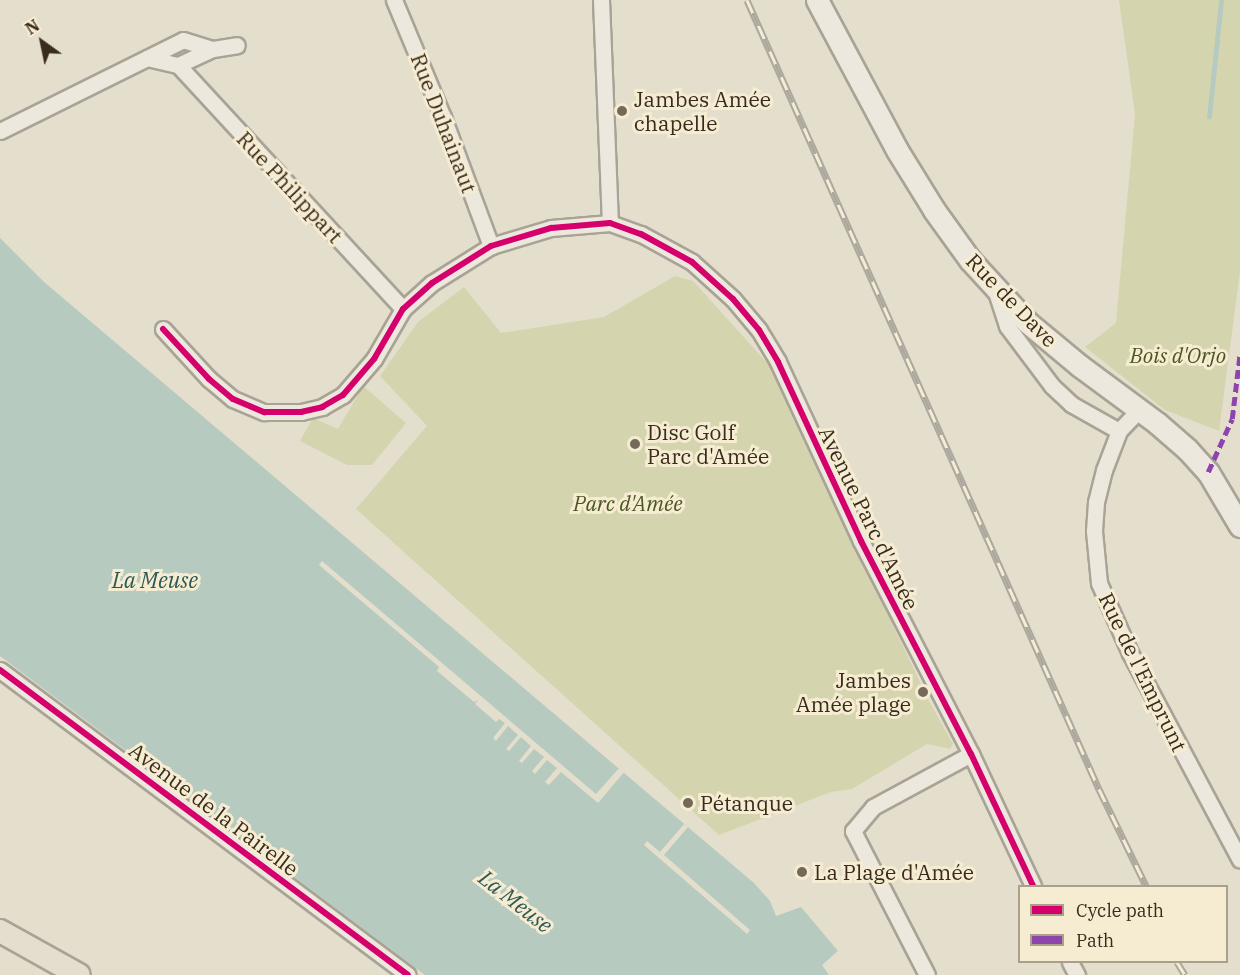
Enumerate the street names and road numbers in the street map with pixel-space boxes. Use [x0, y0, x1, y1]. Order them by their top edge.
street label: Rue Duhainaut [406, 50, 482, 196]
street label: Rue Philippart [232, 126, 348, 248]
street label: Rue de Dave [961, 248, 1063, 352]
street label: Avenue Parc d'Amée [814, 422, 924, 614]
street label: Rue de l'Emprunt [1094, 589, 1192, 755]
street label: Avenue de la Pairelle [124, 737, 304, 881]

